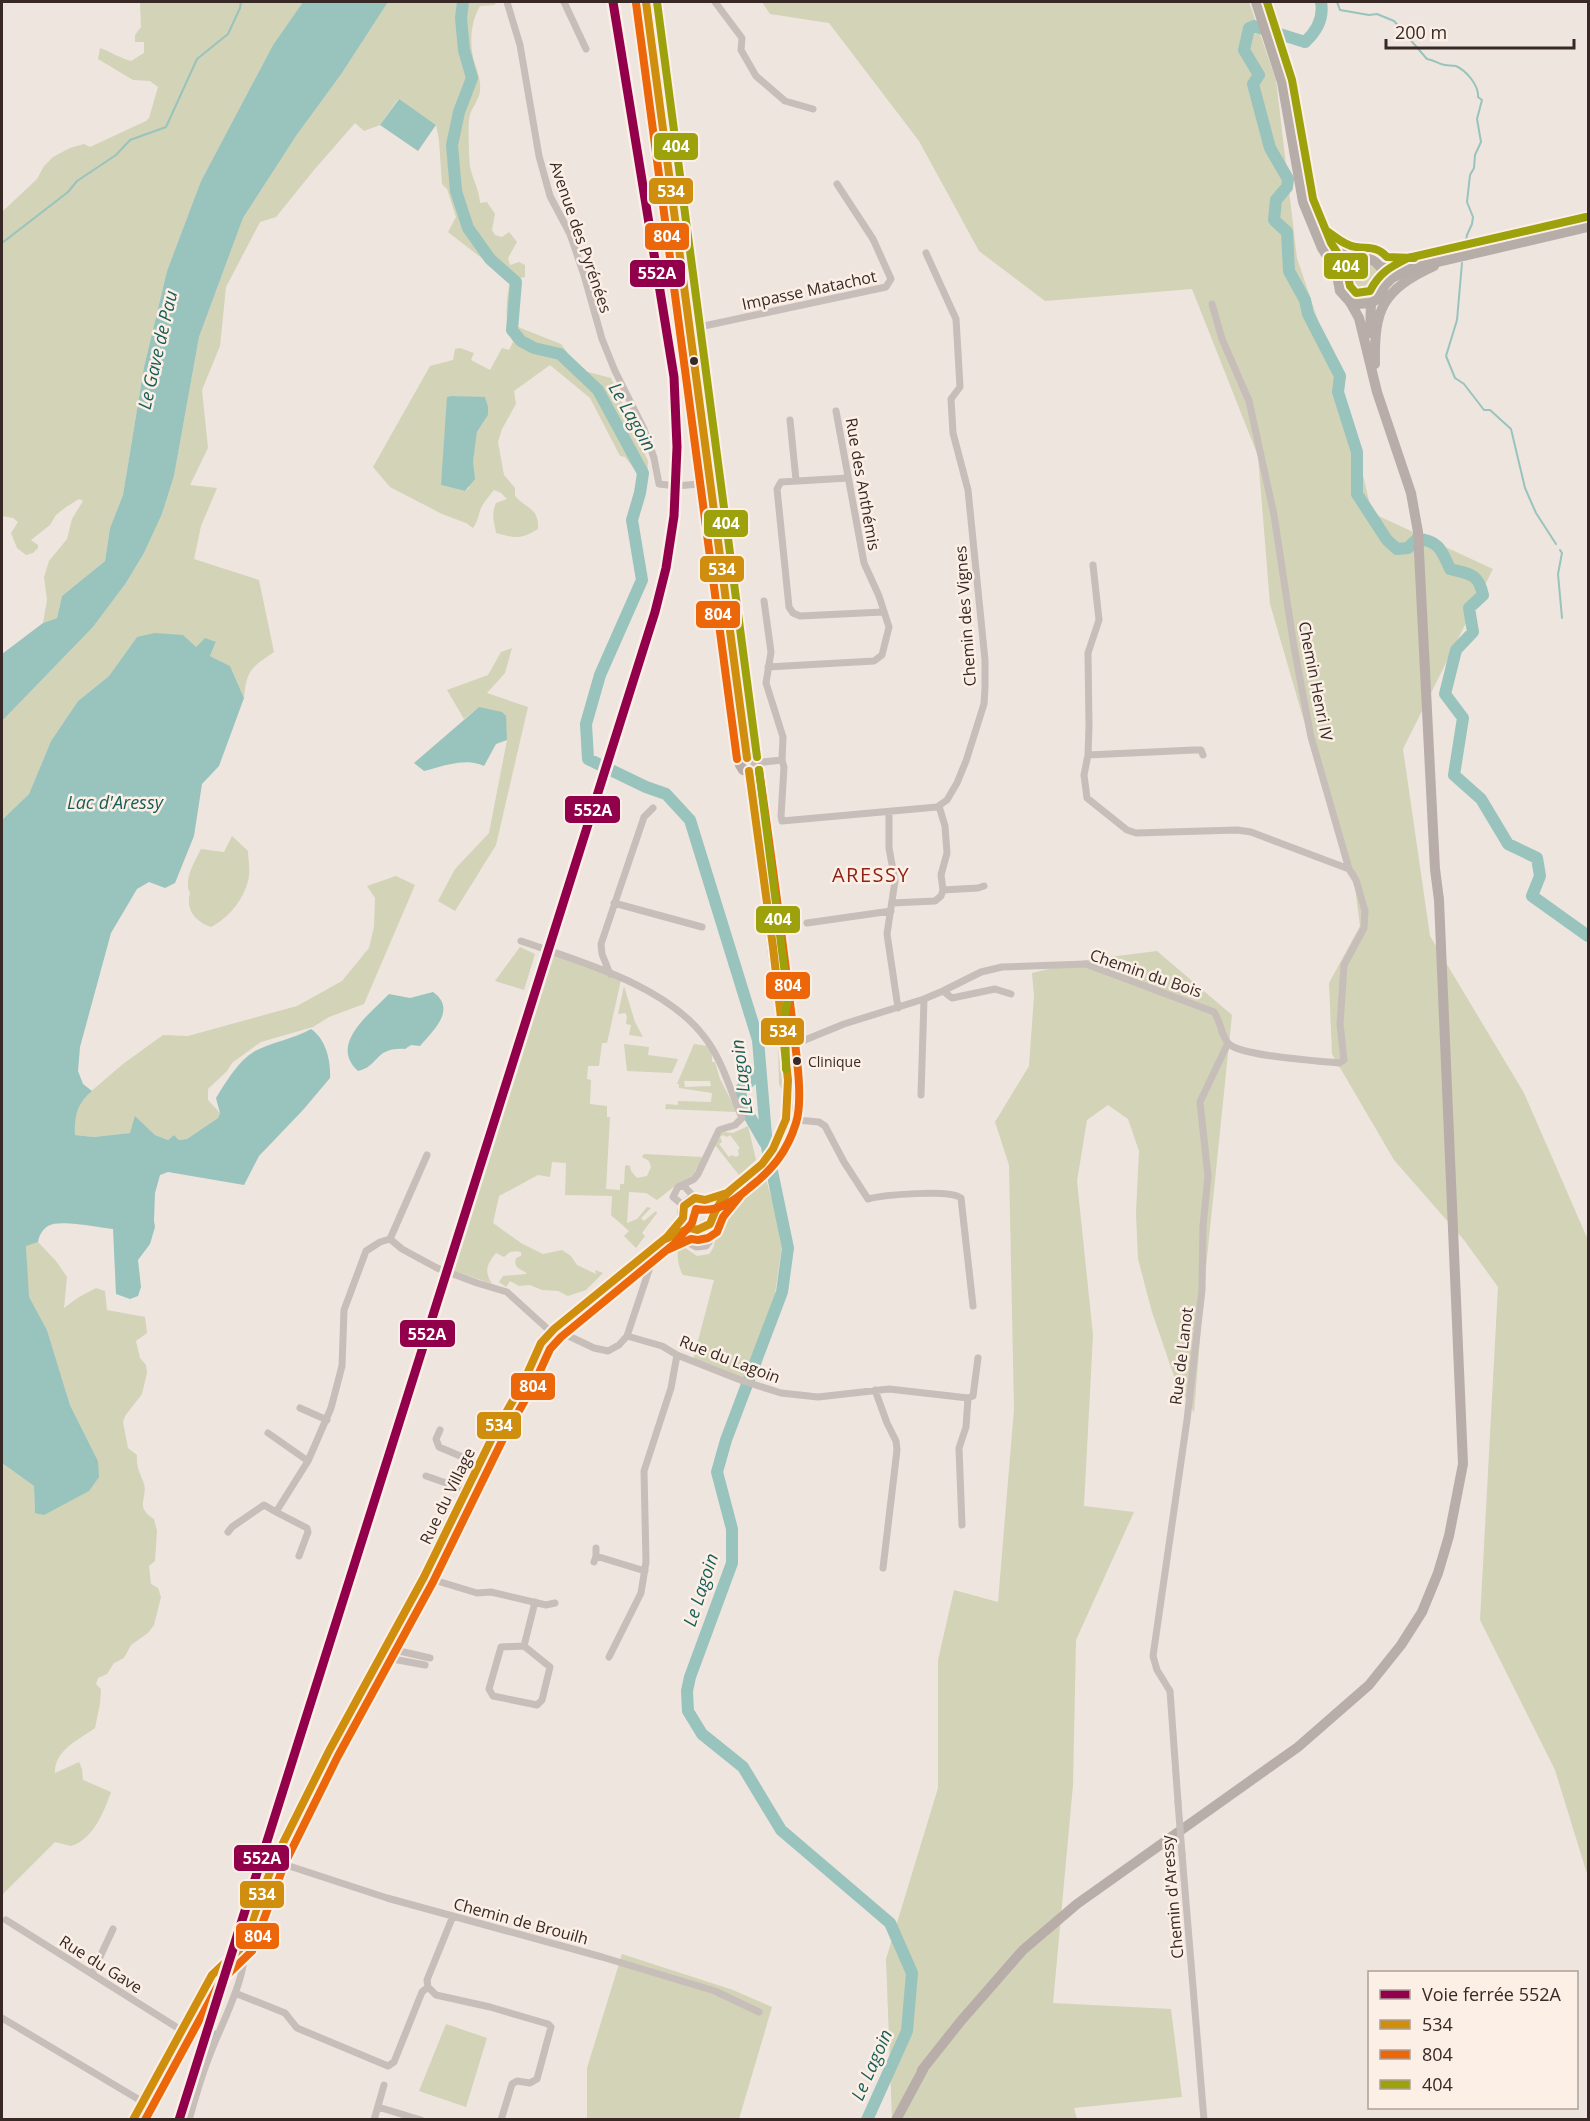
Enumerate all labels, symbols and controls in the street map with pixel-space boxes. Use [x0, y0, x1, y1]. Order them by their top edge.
scale bar [1386, 12, 1574, 50]
text: 200 m [1395, 20, 1447, 44]
line badge: 404 [653, 132, 699, 161]
text: 404 [662, 135, 690, 157]
street label: Avenue des Pyrénées [545, 158, 617, 316]
line badge: 534 [648, 177, 694, 205]
text: 534 [657, 180, 685, 202]
line badge: 804 [644, 222, 690, 251]
text: 804 [653, 225, 681, 247]
line badge: 404 [1323, 252, 1369, 280]
text: 404 [1332, 255, 1360, 277]
line badge: 552A [629, 259, 686, 288]
text: 552A [638, 262, 677, 284]
street label: Impasse Matachot [740, 265, 879, 315]
water label: Le Gave de Pau [132, 288, 182, 412]
unlabelled marker [688, 355, 700, 367]
water label: Le Lagoin [604, 378, 662, 455]
street label: Rue des Anthémis [841, 416, 885, 552]
line badge: 404 [703, 509, 749, 538]
text: 404 [712, 512, 740, 534]
street label: Chemin des Vignes [949, 545, 981, 687]
line badge: 534 [699, 555, 745, 583]
text: 534 [708, 558, 736, 580]
line badge: 804 [695, 600, 741, 629]
text: 804 [704, 603, 732, 625]
street label: Chemin Henri IV [1294, 619, 1338, 743]
water label: Lac d'Aressy [67, 790, 165, 814]
line badge: 552A [564, 795, 621, 824]
text: 552A [574, 799, 613, 821]
district label: ARESSY [832, 861, 910, 888]
line badge: 404 [755, 905, 801, 934]
text: 404 [764, 908, 792, 930]
street label: Chemin du Bois [1087, 944, 1205, 1002]
line badge: 804 [765, 971, 811, 1000]
text: 804 [774, 974, 802, 996]
line badge: 534 [760, 1017, 805, 1046]
text: 534 [769, 1020, 797, 1042]
water label: Le Lagoin [724, 1038, 758, 1116]
place label: Clinique [808, 1052, 861, 1071]
marker: Clinique [791, 1055, 803, 1067]
street label: Rue de Lanot [1164, 1306, 1198, 1406]
line badge: 552A [399, 1319, 456, 1348]
text: 552A [408, 1323, 447, 1345]
street label: Rue du Lagoin [677, 1330, 783, 1388]
line badge: 804 [510, 1372, 556, 1401]
text: 804 [519, 1375, 547, 1397]
line badge: 534 [476, 1411, 522, 1440]
text: 534 [485, 1414, 513, 1436]
street label: Rue du Village [414, 1444, 480, 1548]
water label: Le Lagoin [677, 1550, 723, 1629]
street label: Chemin d'Aressy [1156, 1833, 1188, 1960]
line badge: 552A [233, 1844, 290, 1872]
text: 552A [243, 1847, 282, 1869]
line badge: 534 [239, 1880, 285, 1909]
text: 534 [248, 1883, 276, 1905]
street label: Chemin de Brouilh [451, 1892, 591, 1950]
line badge: 804 [235, 1922, 280, 1950]
text: 804 [244, 1925, 272, 1947]
street label: Rue du Gave [55, 1930, 147, 1998]
legend [1368, 1971, 1578, 2109]
text: Voie ferrée 552A [1422, 1982, 1562, 2006]
text: 534 [1422, 2012, 1453, 2036]
water label: Le Lagoin [845, 2025, 897, 2104]
text: 804 [1422, 2042, 1453, 2066]
text: 404 [1422, 2072, 1453, 2096]

